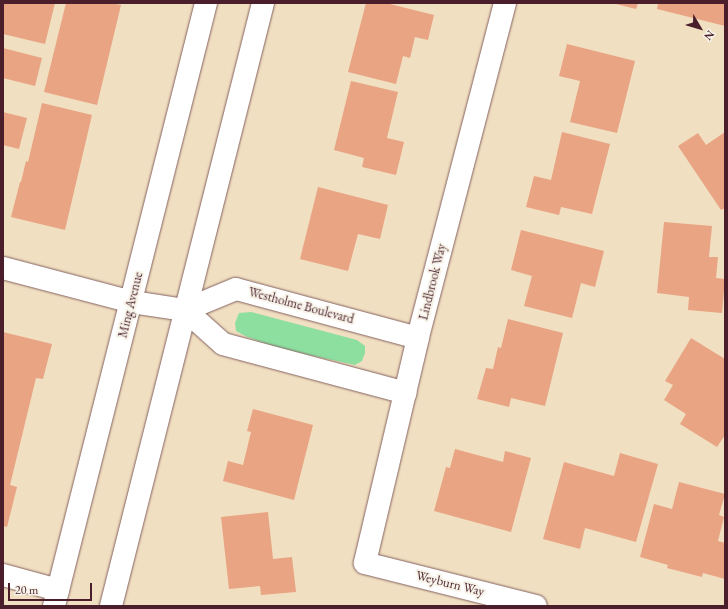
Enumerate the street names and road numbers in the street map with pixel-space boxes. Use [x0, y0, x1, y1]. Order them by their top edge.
street label: Lindbrook Way [416, 242, 450, 322]
street label: Ming Avenue [115, 270, 147, 340]
street label: Westholme Boulevard [247, 284, 355, 328]
street label: Weyburn Way [414, 568, 486, 600]

